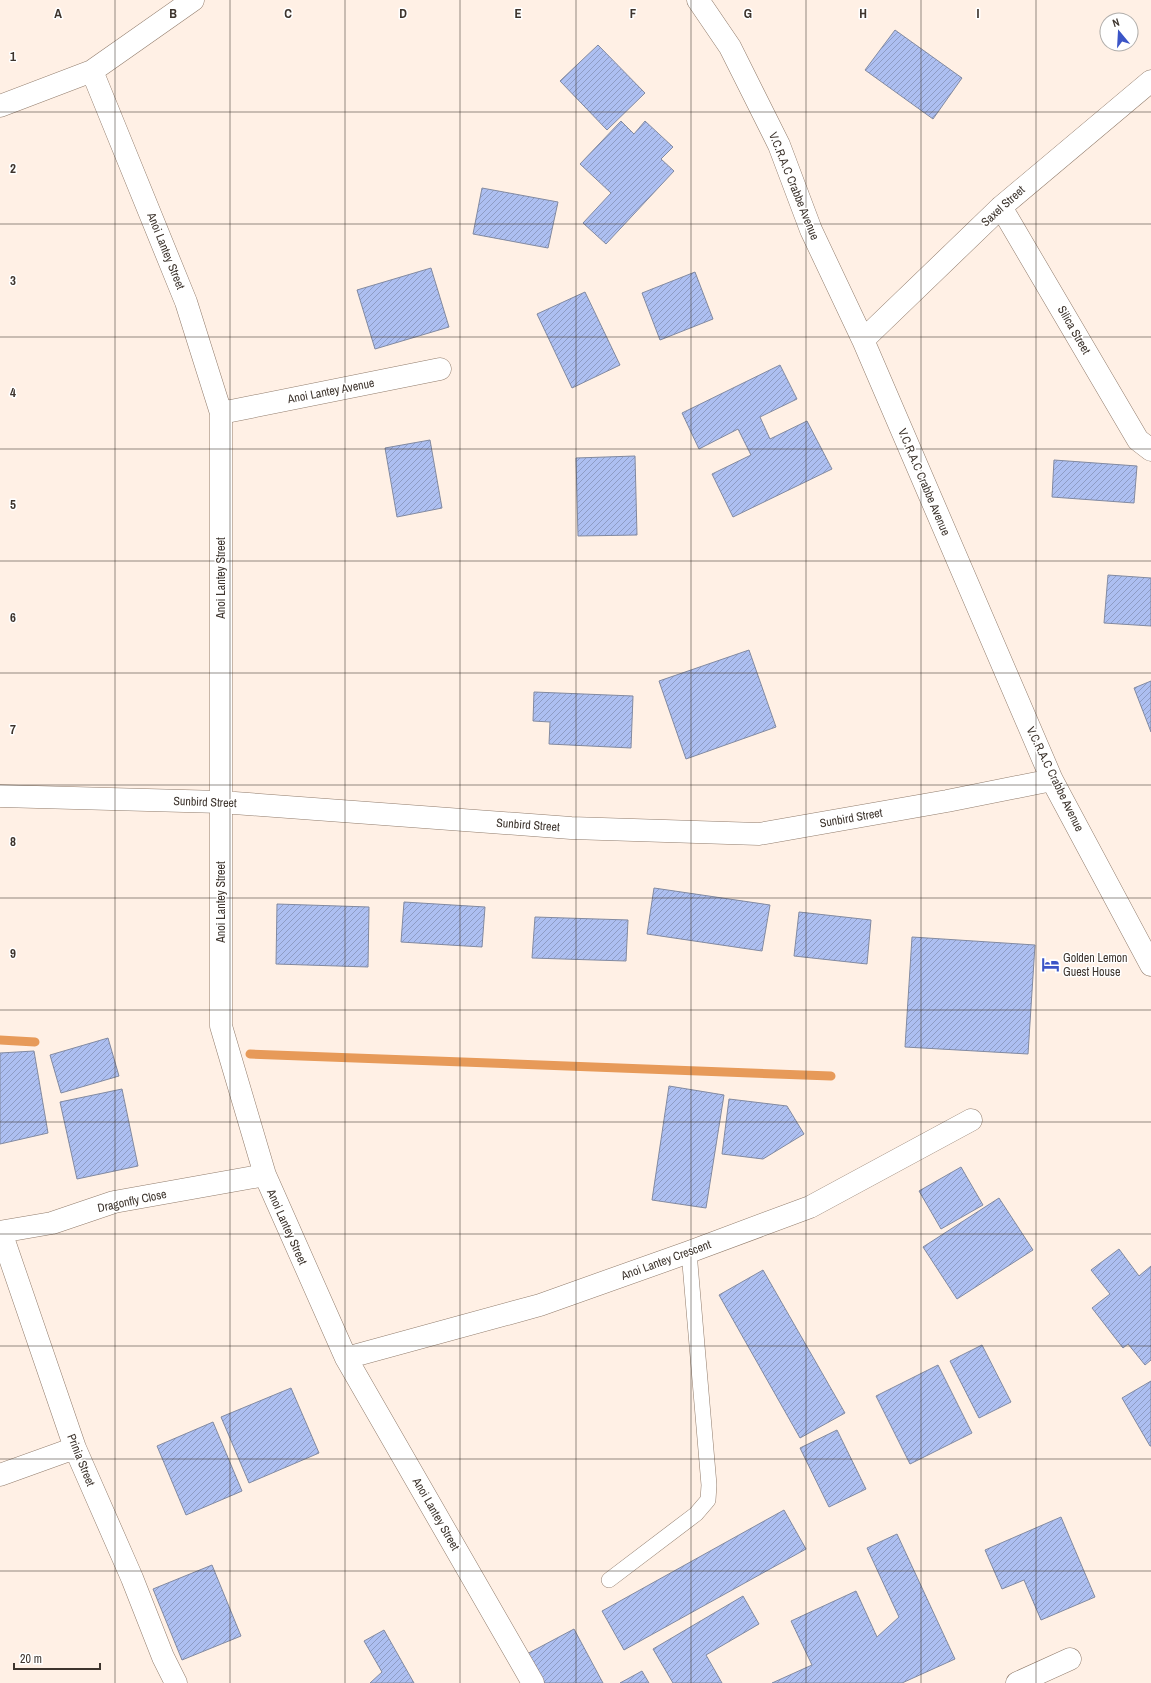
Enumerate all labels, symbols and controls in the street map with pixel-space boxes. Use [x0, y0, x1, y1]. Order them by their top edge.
text: A [54, 5, 62, 22]
text: B [169, 5, 177, 22]
text: C [284, 5, 292, 22]
text: D [399, 5, 407, 22]
text: E [514, 5, 522, 22]
text: F [630, 5, 637, 22]
text: G [744, 5, 752, 22]
text: H [859, 5, 867, 22]
text: I [977, 5, 980, 22]
north arrow [1099, 12, 1139, 52]
text: N [1111, 15, 1121, 30]
text: 1 [10, 48, 16, 65]
street label: V.C.R.A.C Crabbe Avenue [765, 130, 823, 242]
text: 2 [10, 160, 16, 177]
street label: Saxel Street [978, 182, 1028, 230]
street label: Anoi Lantey Street [143, 209, 189, 292]
text: 3 [10, 272, 16, 289]
street label: Silica Street [1054, 303, 1094, 357]
street label: Anoi Lantey Avenue [285, 375, 376, 407]
text: 4 [10, 384, 16, 401]
street label: V.C.R.A.C Crabbe Avenue [894, 426, 954, 538]
text: 5 [10, 496, 16, 513]
street label: Anoi Lantey Street [213, 537, 229, 620]
text: 6 [10, 609, 16, 626]
text: 7 [10, 721, 16, 738]
street label: V.C.R.A.C Crabbe Avenue [1023, 724, 1087, 834]
street label: Sunbird Street [173, 793, 237, 811]
street label: Sunbird Street [818, 805, 884, 831]
street label: Sunbird Street [496, 815, 560, 835]
text: 8 [10, 833, 16, 850]
street label: Anoi Lantey Street [213, 861, 229, 944]
text: 9 [10, 945, 16, 962]
place label: Golden Lemon Guest House [1063, 950, 1128, 980]
hotel icon: Golden Lemon Guest House [1040, 955, 1060, 975]
street label: Dragonfly Close [96, 1186, 168, 1216]
street label: Anoi Lantey Street [263, 1186, 311, 1268]
street label: Anoi Lantey Crescent [618, 1236, 713, 1284]
street label: Prinia Street [63, 1431, 99, 1489]
street label: Anoi Lantey Street [408, 1474, 463, 1554]
scale bar [14, 1645, 100, 1671]
text: 20 m [20, 1651, 42, 1667]

